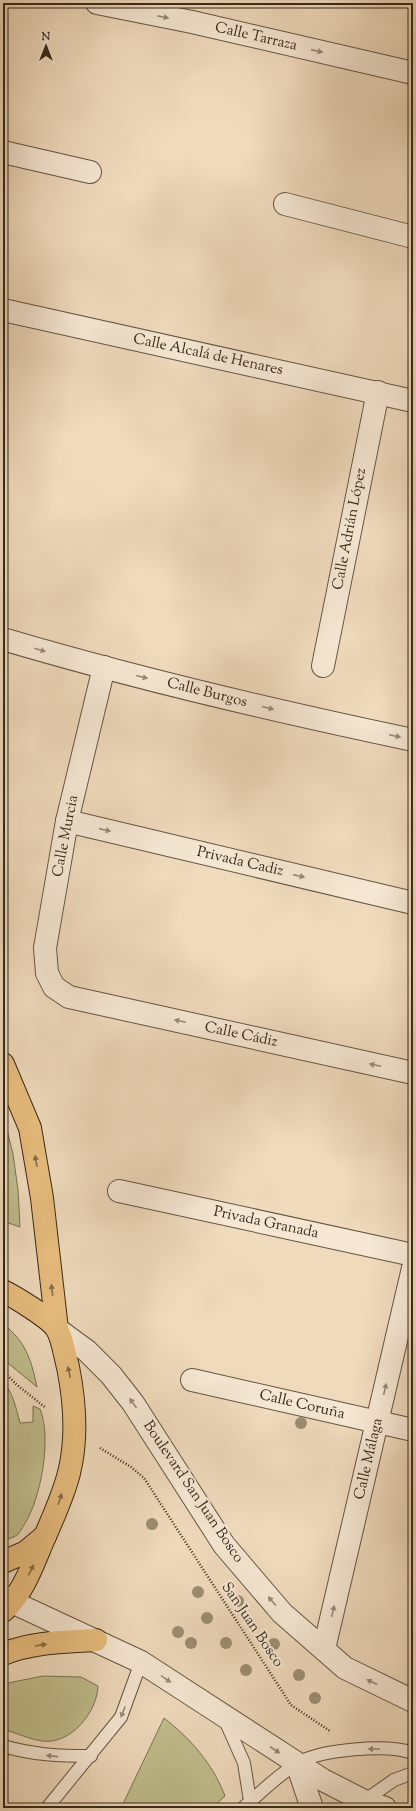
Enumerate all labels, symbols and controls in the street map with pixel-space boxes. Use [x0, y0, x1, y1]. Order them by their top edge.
one-way arrow [157, 14, 169, 20]
street label: Calle Tarraza [213, 17, 299, 57]
north arrow [26, 26, 66, 66]
text: N [41, 29, 51, 45]
one-way arrow [311, 48, 323, 54]
street label: Calle Alcalá de Henares [131, 329, 285, 381]
street label: Calle Adrián López [328, 466, 372, 592]
one-way arrow [35, 647, 47, 653]
street label: Calle Burgos [165, 673, 250, 713]
one-way arrow [135, 674, 148, 680]
one-way arrow [262, 705, 274, 711]
one-way arrow [389, 734, 401, 740]
street label: Calle Murcia [48, 793, 84, 879]
one-way arrow [99, 827, 111, 833]
street label: Privada Cadiz [195, 842, 286, 882]
one-way arrow [293, 874, 306, 880]
street label: Calle Cádiz [203, 1017, 280, 1053]
one-way arrow [173, 1018, 186, 1024]
one-way arrow [369, 1061, 381, 1067]
one-way arrow [32, 1155, 38, 1167]
street label: Privada Granada [212, 1202, 321, 1244]
one-way arrow [49, 1284, 55, 1296]
one-way arrow [65, 1366, 71, 1378]
one-way arrow [383, 1383, 389, 1395]
street label: Calle Coruña [257, 1385, 347, 1425]
one-way arrow [129, 1398, 137, 1408]
street label: Calle Málaga [349, 1416, 389, 1502]
street label: Boulevard San Juan Bosco [138, 1417, 248, 1567]
one-way arrow [57, 1493, 63, 1505]
one-way arrow [28, 1564, 34, 1576]
street label: San Juan Bosco [216, 1578, 288, 1672]
one-way arrow [267, 1595, 276, 1606]
one-way arrow [331, 1605, 337, 1617]
one-way arrow [35, 1642, 47, 1648]
one-way arrow [161, 1675, 172, 1683]
one-way arrow [366, 1678, 378, 1685]
one-way arrow [119, 1706, 125, 1718]
one-way arrow [270, 1746, 280, 1754]
one-way arrow [367, 1746, 380, 1752]
one-way arrow [46, 1752, 58, 1759]

